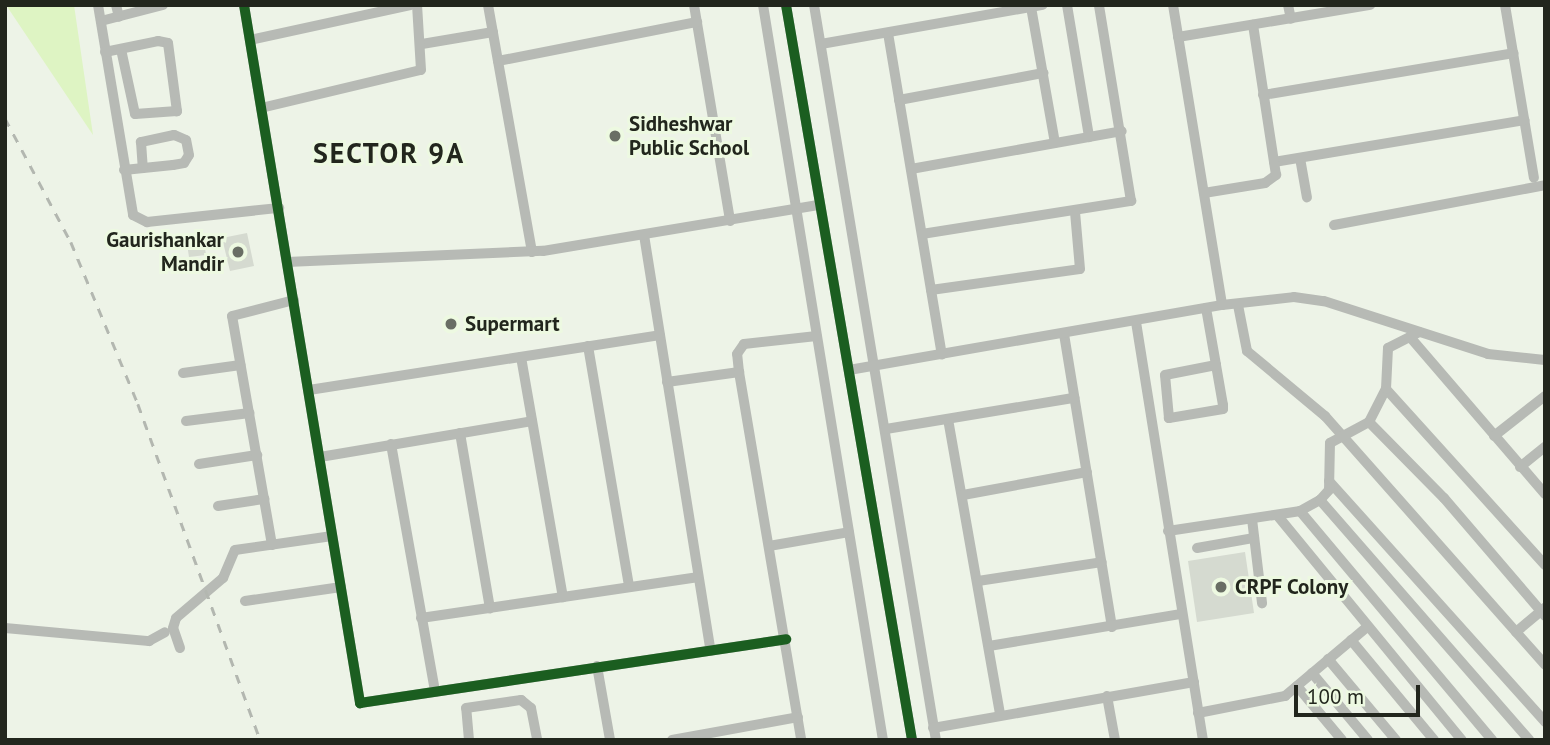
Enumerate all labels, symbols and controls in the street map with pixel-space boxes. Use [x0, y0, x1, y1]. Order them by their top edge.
place label: Sidheshwar Public School [629, 111, 750, 161]
marker: Sidheshwar Public School [607, 128, 623, 144]
district label: SECTOR 9A [314, 136, 464, 170]
place label: Gaurishankar Mandir [106, 227, 224, 277]
marker: Gaurishankar Mandir [230, 244, 246, 260]
place label: Supermart [465, 311, 559, 337]
marker: Supermart [443, 316, 459, 332]
place label: CRPF Colony [1235, 574, 1349, 600]
marker: CRPF Colony [1213, 579, 1229, 595]
scale bar [1298, 672, 1424, 716]
text: 100 m [1307, 683, 1364, 710]

